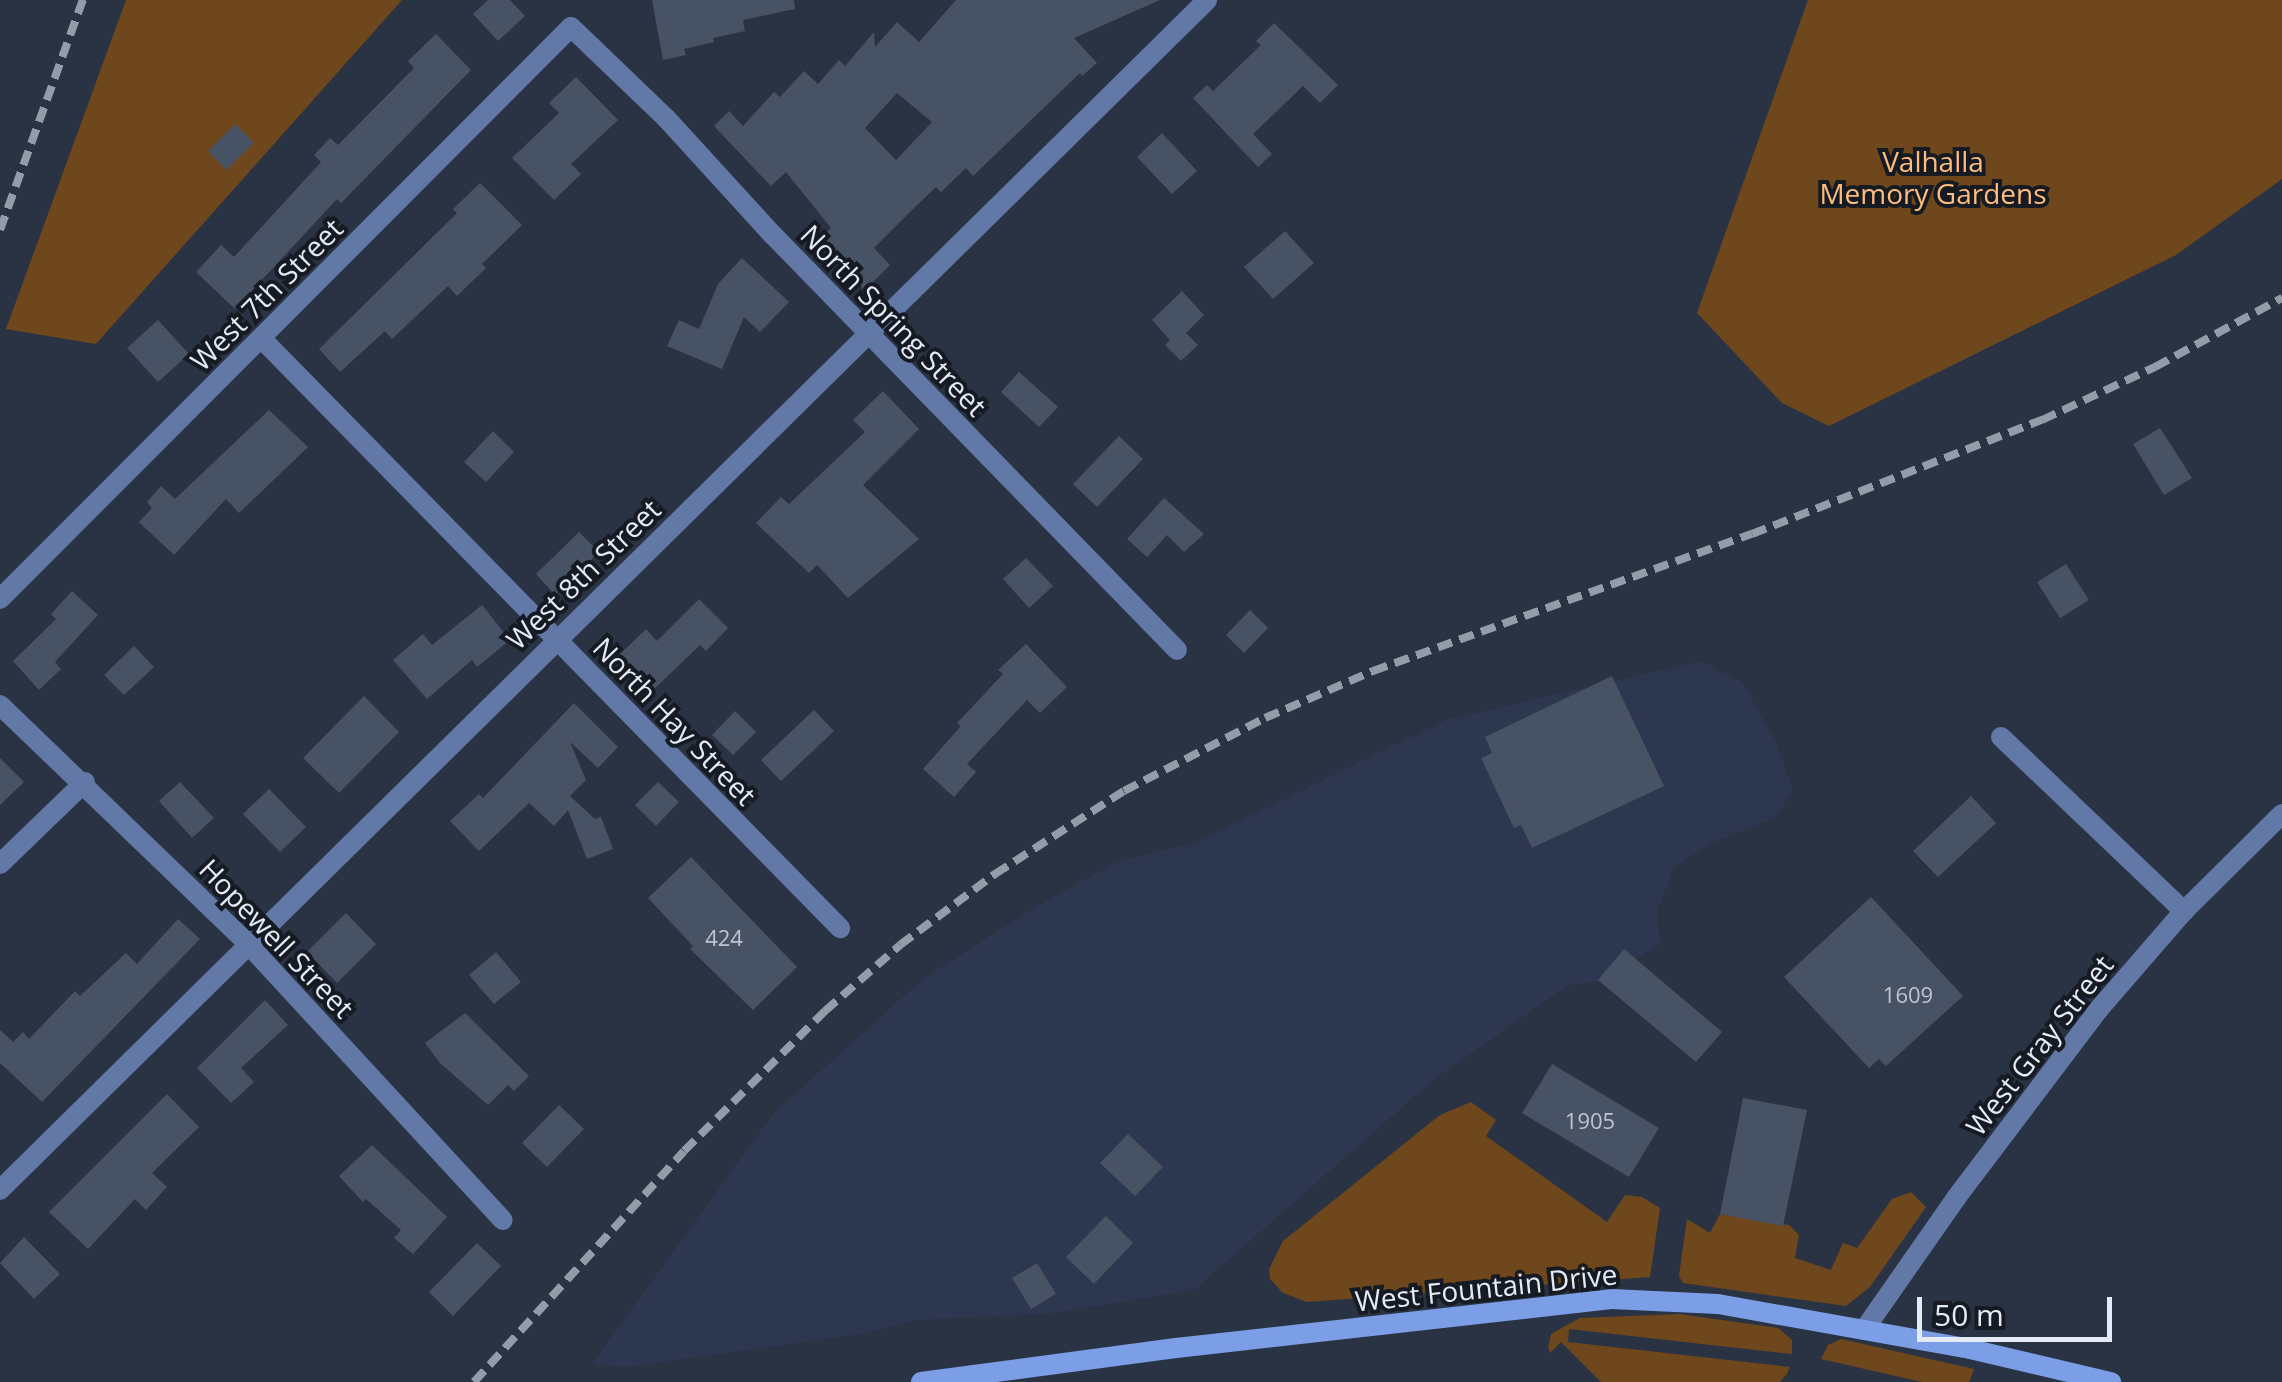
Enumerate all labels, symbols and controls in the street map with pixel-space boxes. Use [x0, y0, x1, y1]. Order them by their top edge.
park label: Valhalla Memory Gardens [1819, 144, 2047, 210]
street label: West 7th Street [183, 211, 349, 377]
street label: North Spring Street [794, 217, 994, 423]
street label: West 8th Street [499, 492, 667, 656]
street label: North Hay Street [587, 630, 763, 812]
street label: Hopewell Street [193, 852, 361, 1024]
house number: 424 [705, 925, 743, 951]
street label: West Gray Street [1958, 948, 2120, 1142]
house number: 1609 [1883, 982, 1933, 1008]
house number: 1905 [1565, 1108, 1615, 1134]
street label: West Fountain Drive [1353, 1257, 1619, 1317]
scale bar [1922, 1277, 2117, 1339]
text: 50 m [1934, 1294, 2004, 1335]

